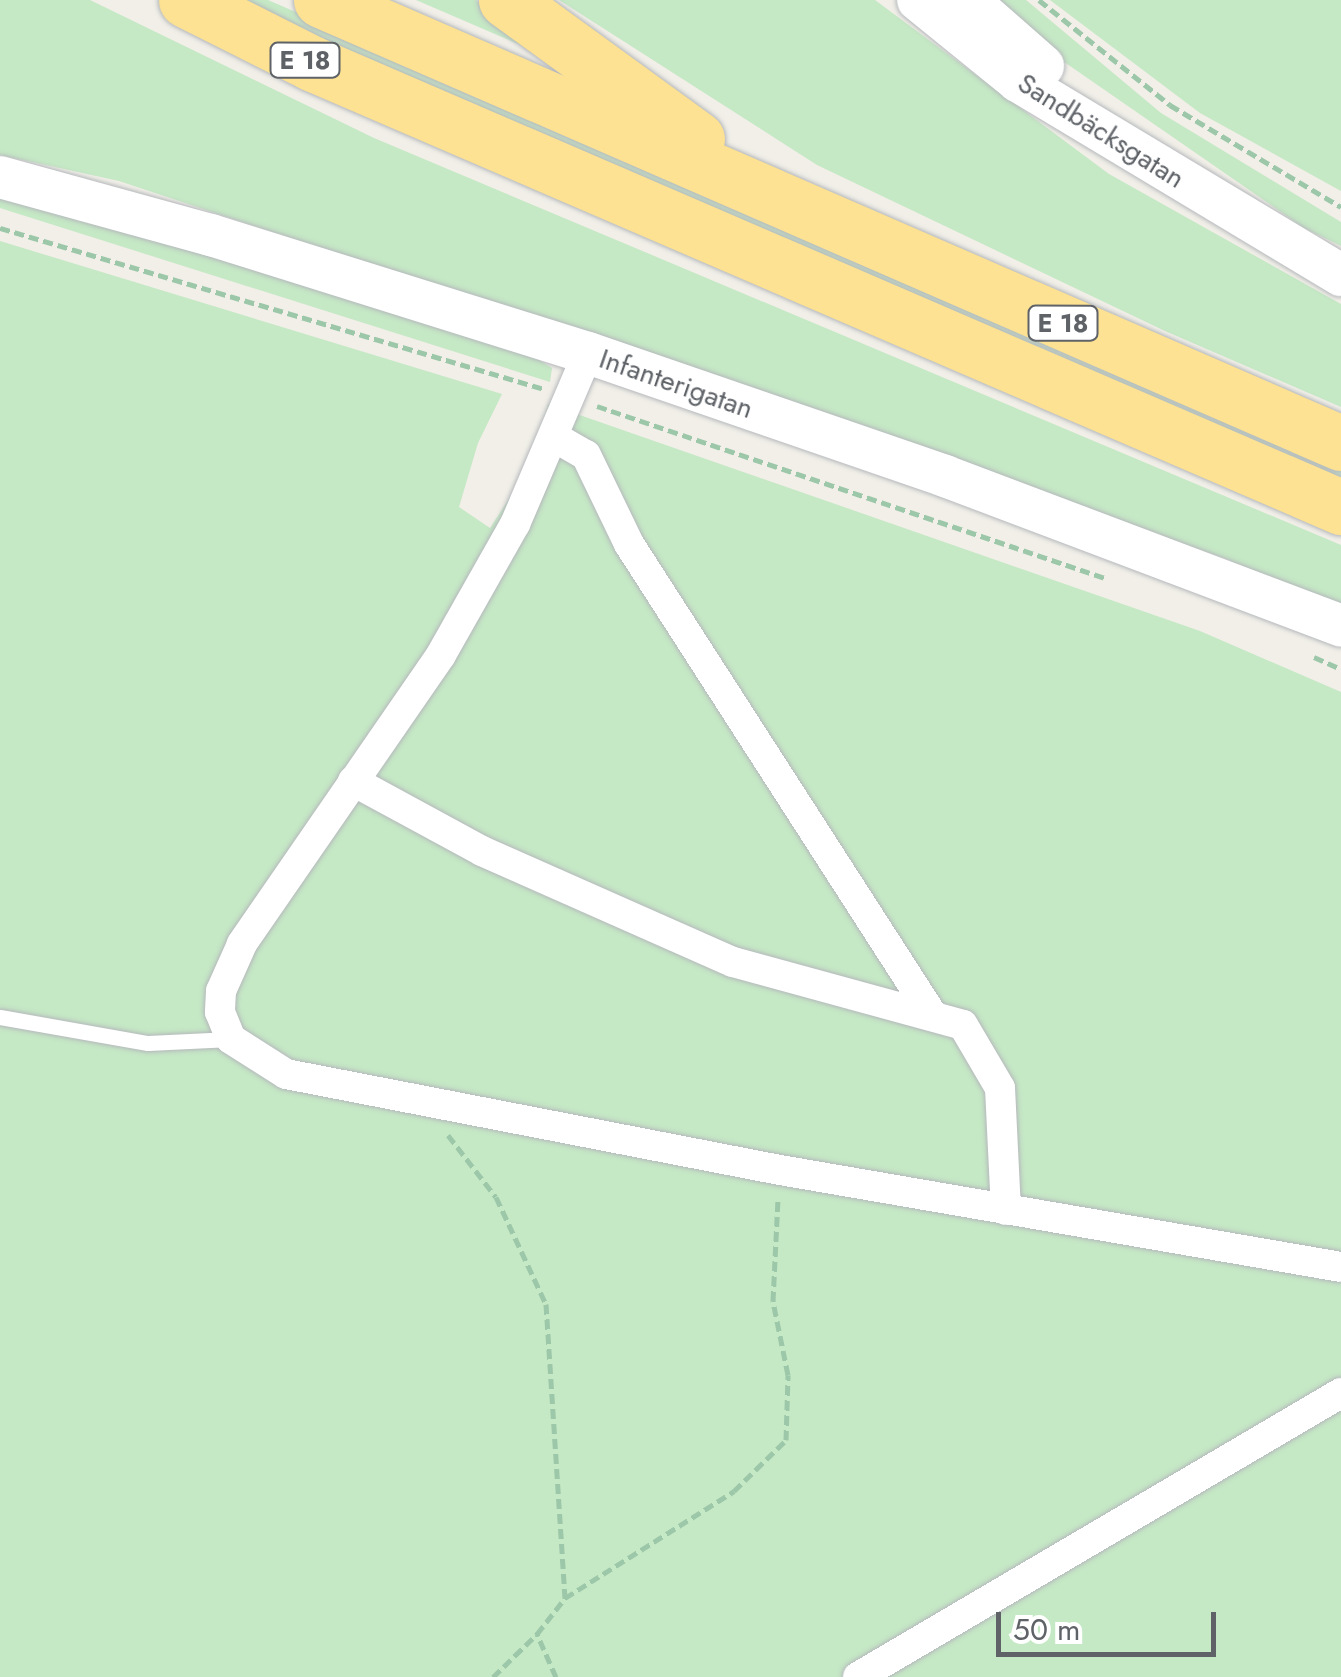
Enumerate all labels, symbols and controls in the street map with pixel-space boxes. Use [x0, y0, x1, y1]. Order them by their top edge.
road number: E 18 [268, 40, 342, 80]
street label: Sandbäcksgatan [1011, 66, 1191, 196]
road number: E 18 [1026, 303, 1100, 343]
street label: Infanterigatan [595, 342, 757, 426]
scale bar [1001, 1592, 1221, 1654]
text: 50 m [1013, 1608, 1080, 1651]

